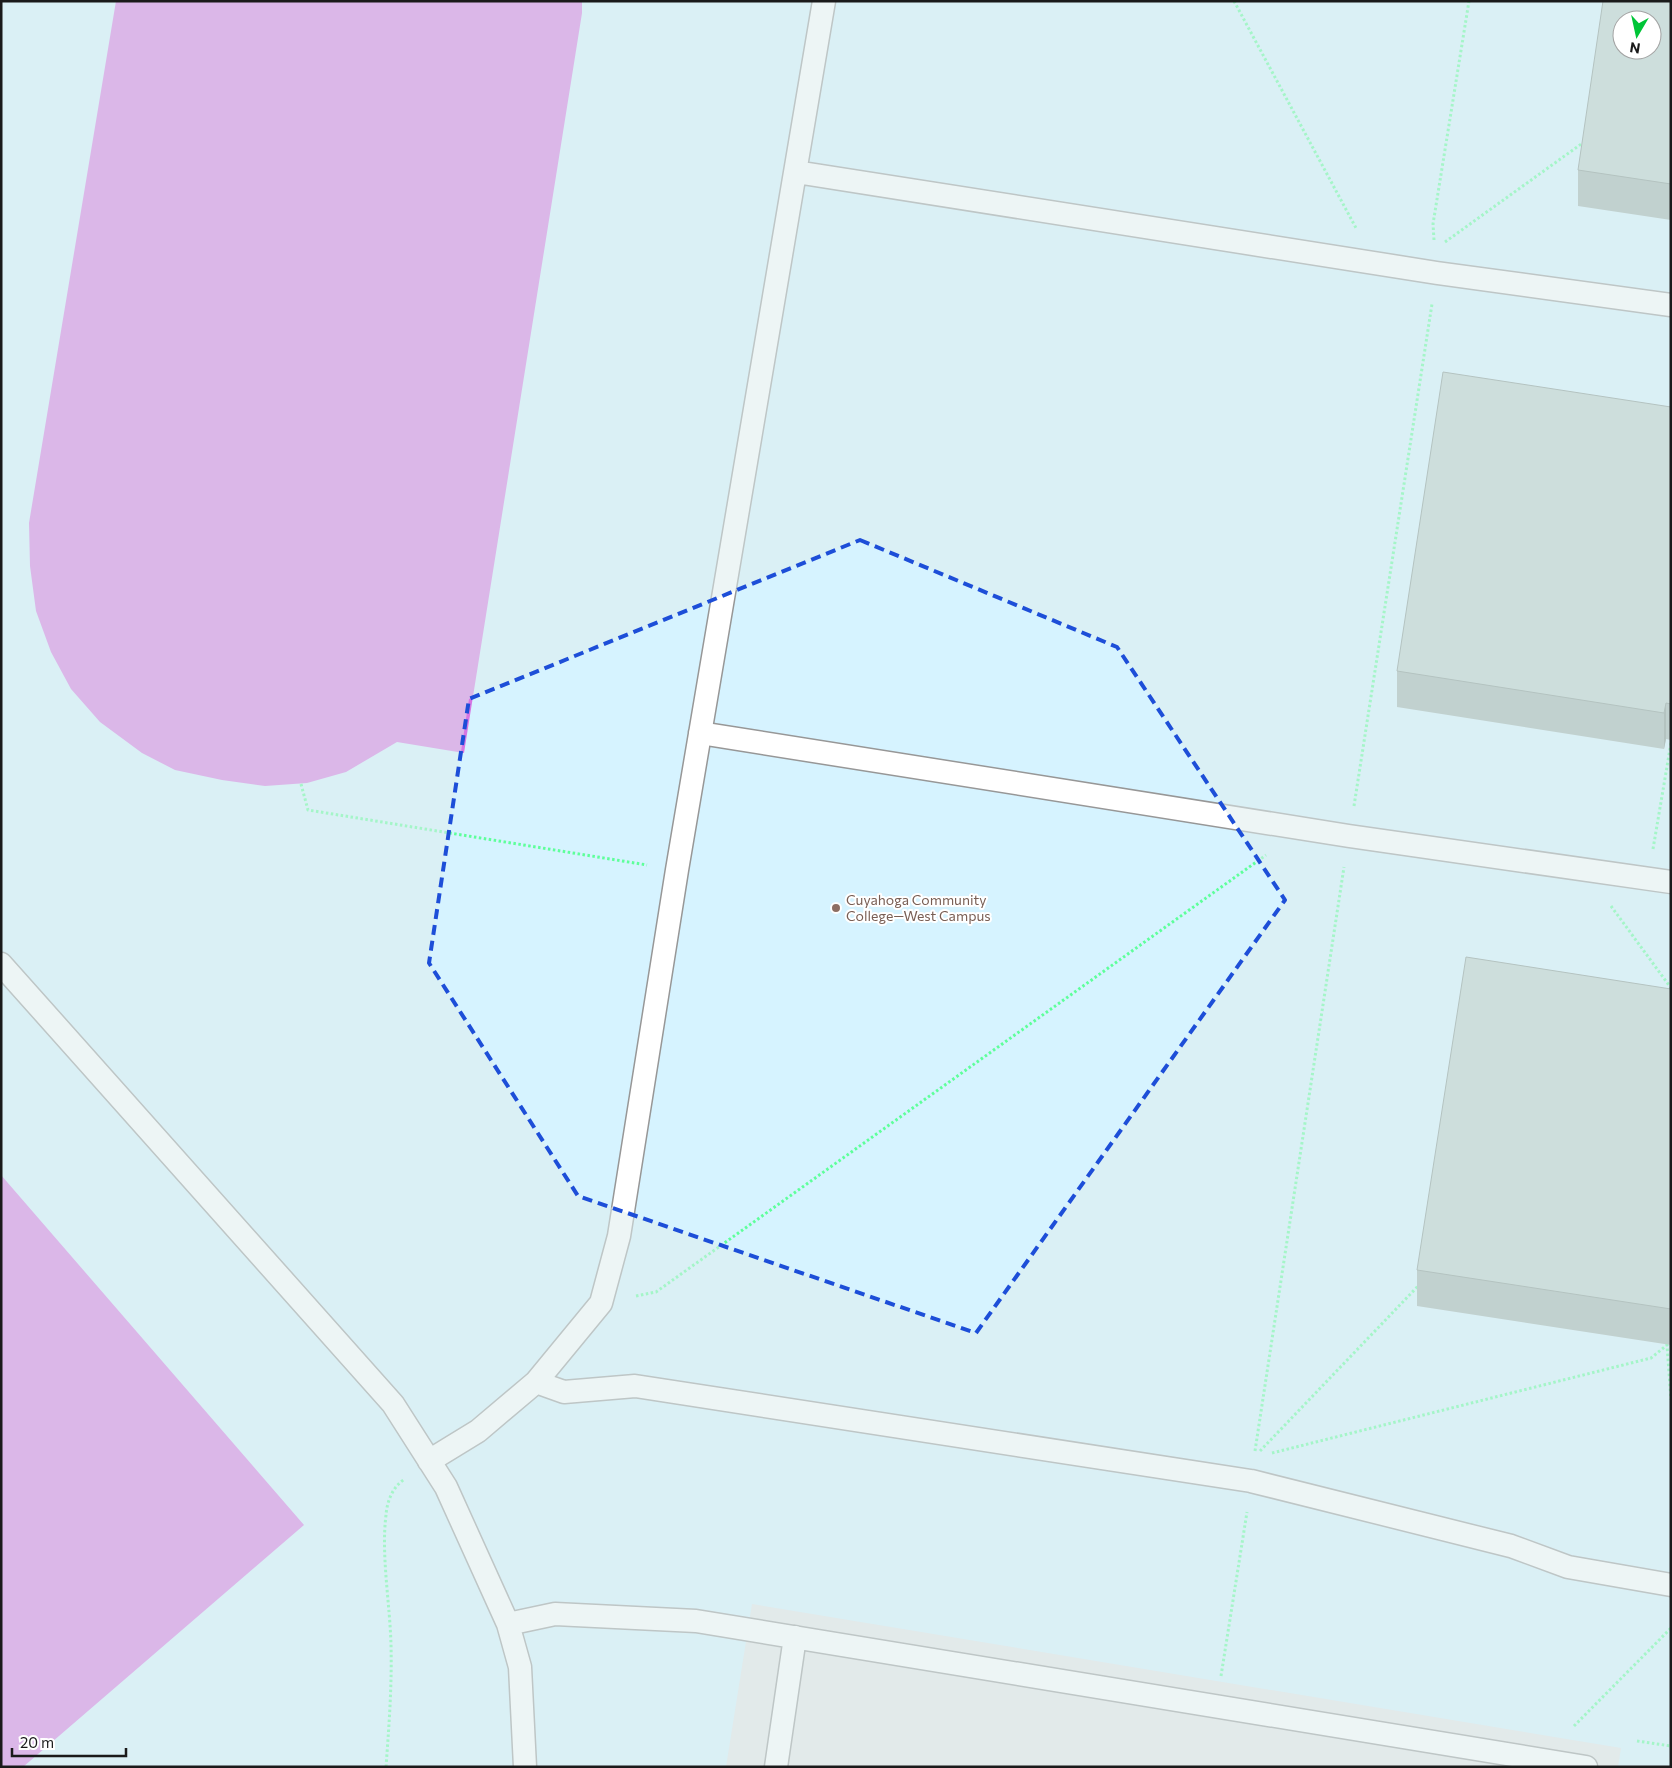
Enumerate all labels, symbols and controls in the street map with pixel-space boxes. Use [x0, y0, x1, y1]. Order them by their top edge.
north arrow [1612, 10, 1662, 60]
text: N [1628, 39, 1641, 58]
place label: Cuyahoga Community College—West Campus [846, 891, 991, 924]
marker: Cuyahoga Community College—West Campus [830, 902, 842, 914]
scale bar [12, 1726, 126, 1758]
text: 20 m [20, 1733, 54, 1751]

